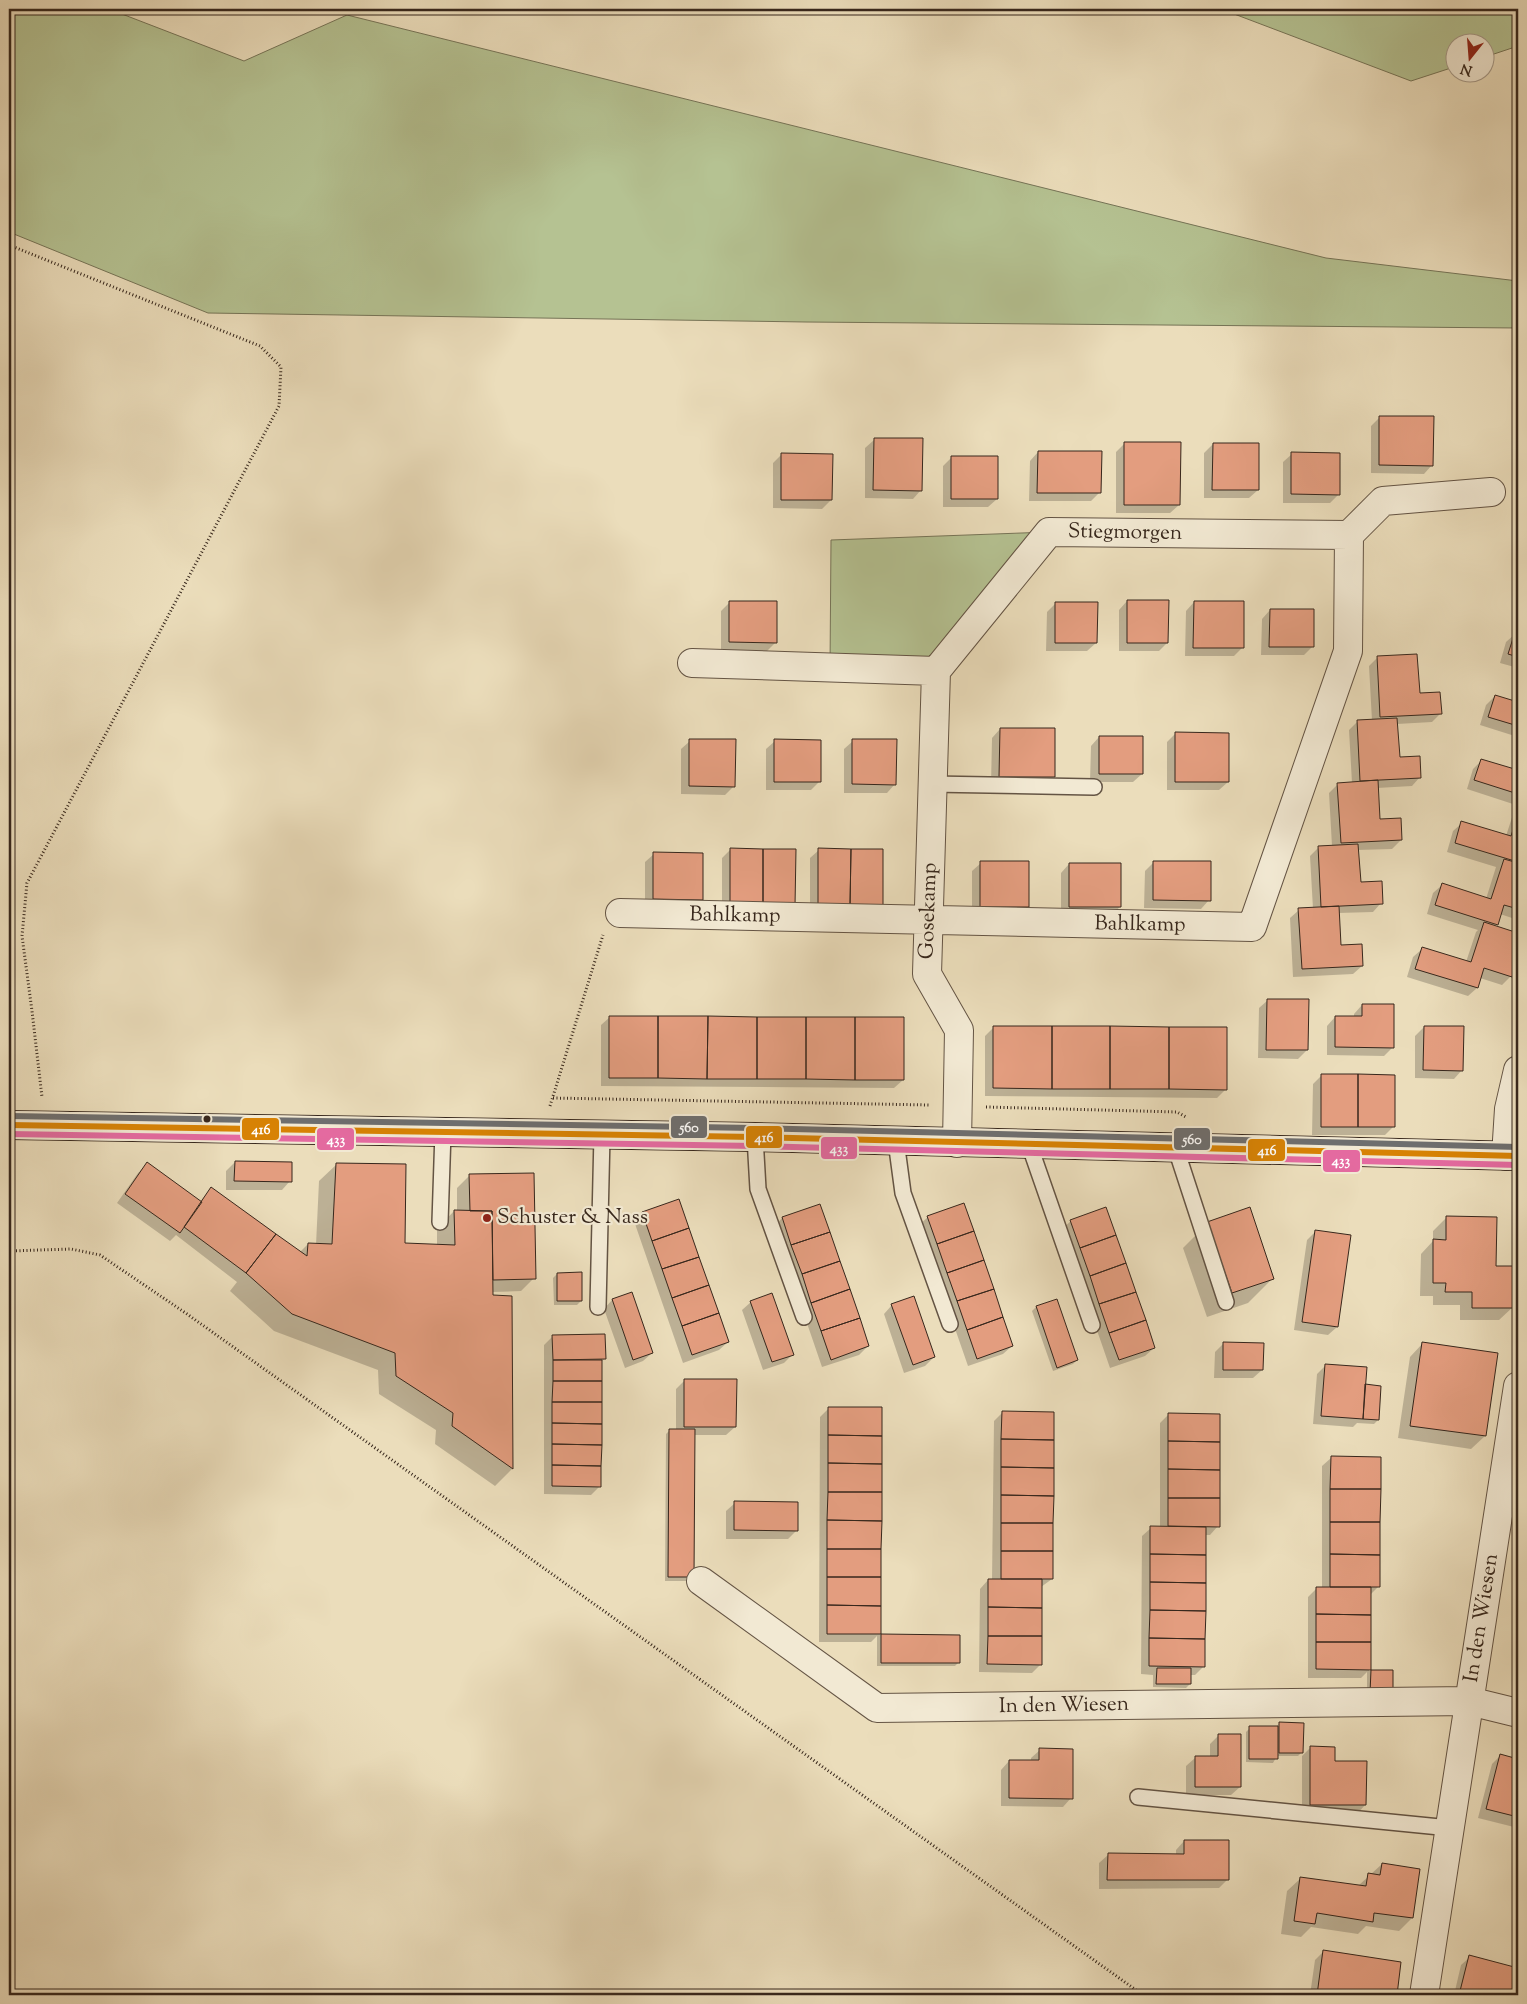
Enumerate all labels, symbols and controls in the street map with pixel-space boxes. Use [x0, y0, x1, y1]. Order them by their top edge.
north arrow [1444, 32, 1494, 82]
text: N [1459, 57, 1475, 80]
street label: Stiegmorgen [1068, 517, 1182, 549]
street label: Gosekamp [912, 862, 946, 960]
street label: Bahlkamp [689, 900, 781, 932]
street label: Bahlkamp [1094, 909, 1186, 941]
unlabelled marker [202, 1114, 212, 1124]
line badge: 560 [670, 1115, 708, 1139]
line badge: 416 [241, 1117, 280, 1141]
text: 560 [678, 1119, 699, 1139]
text: 416 [251, 1121, 270, 1141]
line badge: 416 [745, 1125, 783, 1149]
line badge: 433 [316, 1127, 355, 1151]
line badge: 560 [1173, 1127, 1211, 1151]
text: 416 [754, 1129, 773, 1149]
text: 433 [326, 1131, 346, 1151]
text: 560 [1181, 1131, 1202, 1151]
line badge: 433 [820, 1136, 858, 1160]
line badge: 416 [1247, 1138, 1286, 1162]
text: 433 [829, 1140, 849, 1160]
text: 416 [1257, 1142, 1276, 1162]
line badge: 433 [1322, 1149, 1361, 1173]
text: 433 [1331, 1152, 1351, 1172]
place label: Schuster & Nass [497, 1203, 648, 1233]
marker: Schuster & Nass [481, 1212, 493, 1224]
street label: In den Wiesen [1457, 1551, 1507, 1685]
street label: In den Wiesen [999, 1690, 1129, 1722]

